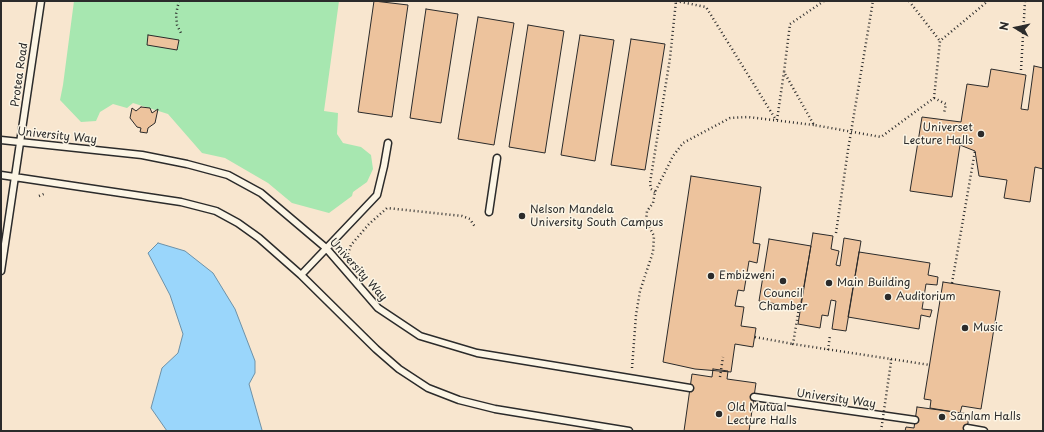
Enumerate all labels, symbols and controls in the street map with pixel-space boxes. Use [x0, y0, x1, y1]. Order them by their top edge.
north arrow [996, 8, 1036, 48]
text: N [995, 20, 1013, 32]
street label: Protea Road [9, 42, 31, 108]
place label: Universet Lecture Halls [903, 121, 973, 147]
street label: University Way [17, 125, 97, 147]
marker: Universet Lecture Halls [976, 129, 986, 139]
place label: Nelson Mandela University South Campus [530, 203, 663, 229]
marker: Nelson Mandela University South Campus [517, 211, 527, 221]
street label: University Way [326, 236, 390, 304]
place label: Embizweni [719, 269, 775, 283]
marker: Embizweni [706, 271, 716, 281]
marker: Council Chamber [778, 276, 788, 286]
place label: Main Building [837, 276, 910, 290]
marker: Main Building [824, 278, 834, 288]
place label: Council Chamber [759, 287, 807, 313]
place label: Auditorium [896, 290, 956, 304]
marker: Auditorium [883, 292, 893, 302]
place label: Music [973, 321, 1003, 335]
marker: Music [960, 323, 970, 333]
street label: University Way [795, 387, 877, 411]
place label: Old Mutual Lecture Halls [727, 401, 797, 427]
marker: Old Mutual Lecture Halls [714, 409, 724, 419]
place label: Sanlam Halls [950, 410, 1021, 424]
marker: Sanlam Halls [937, 412, 947, 422]

